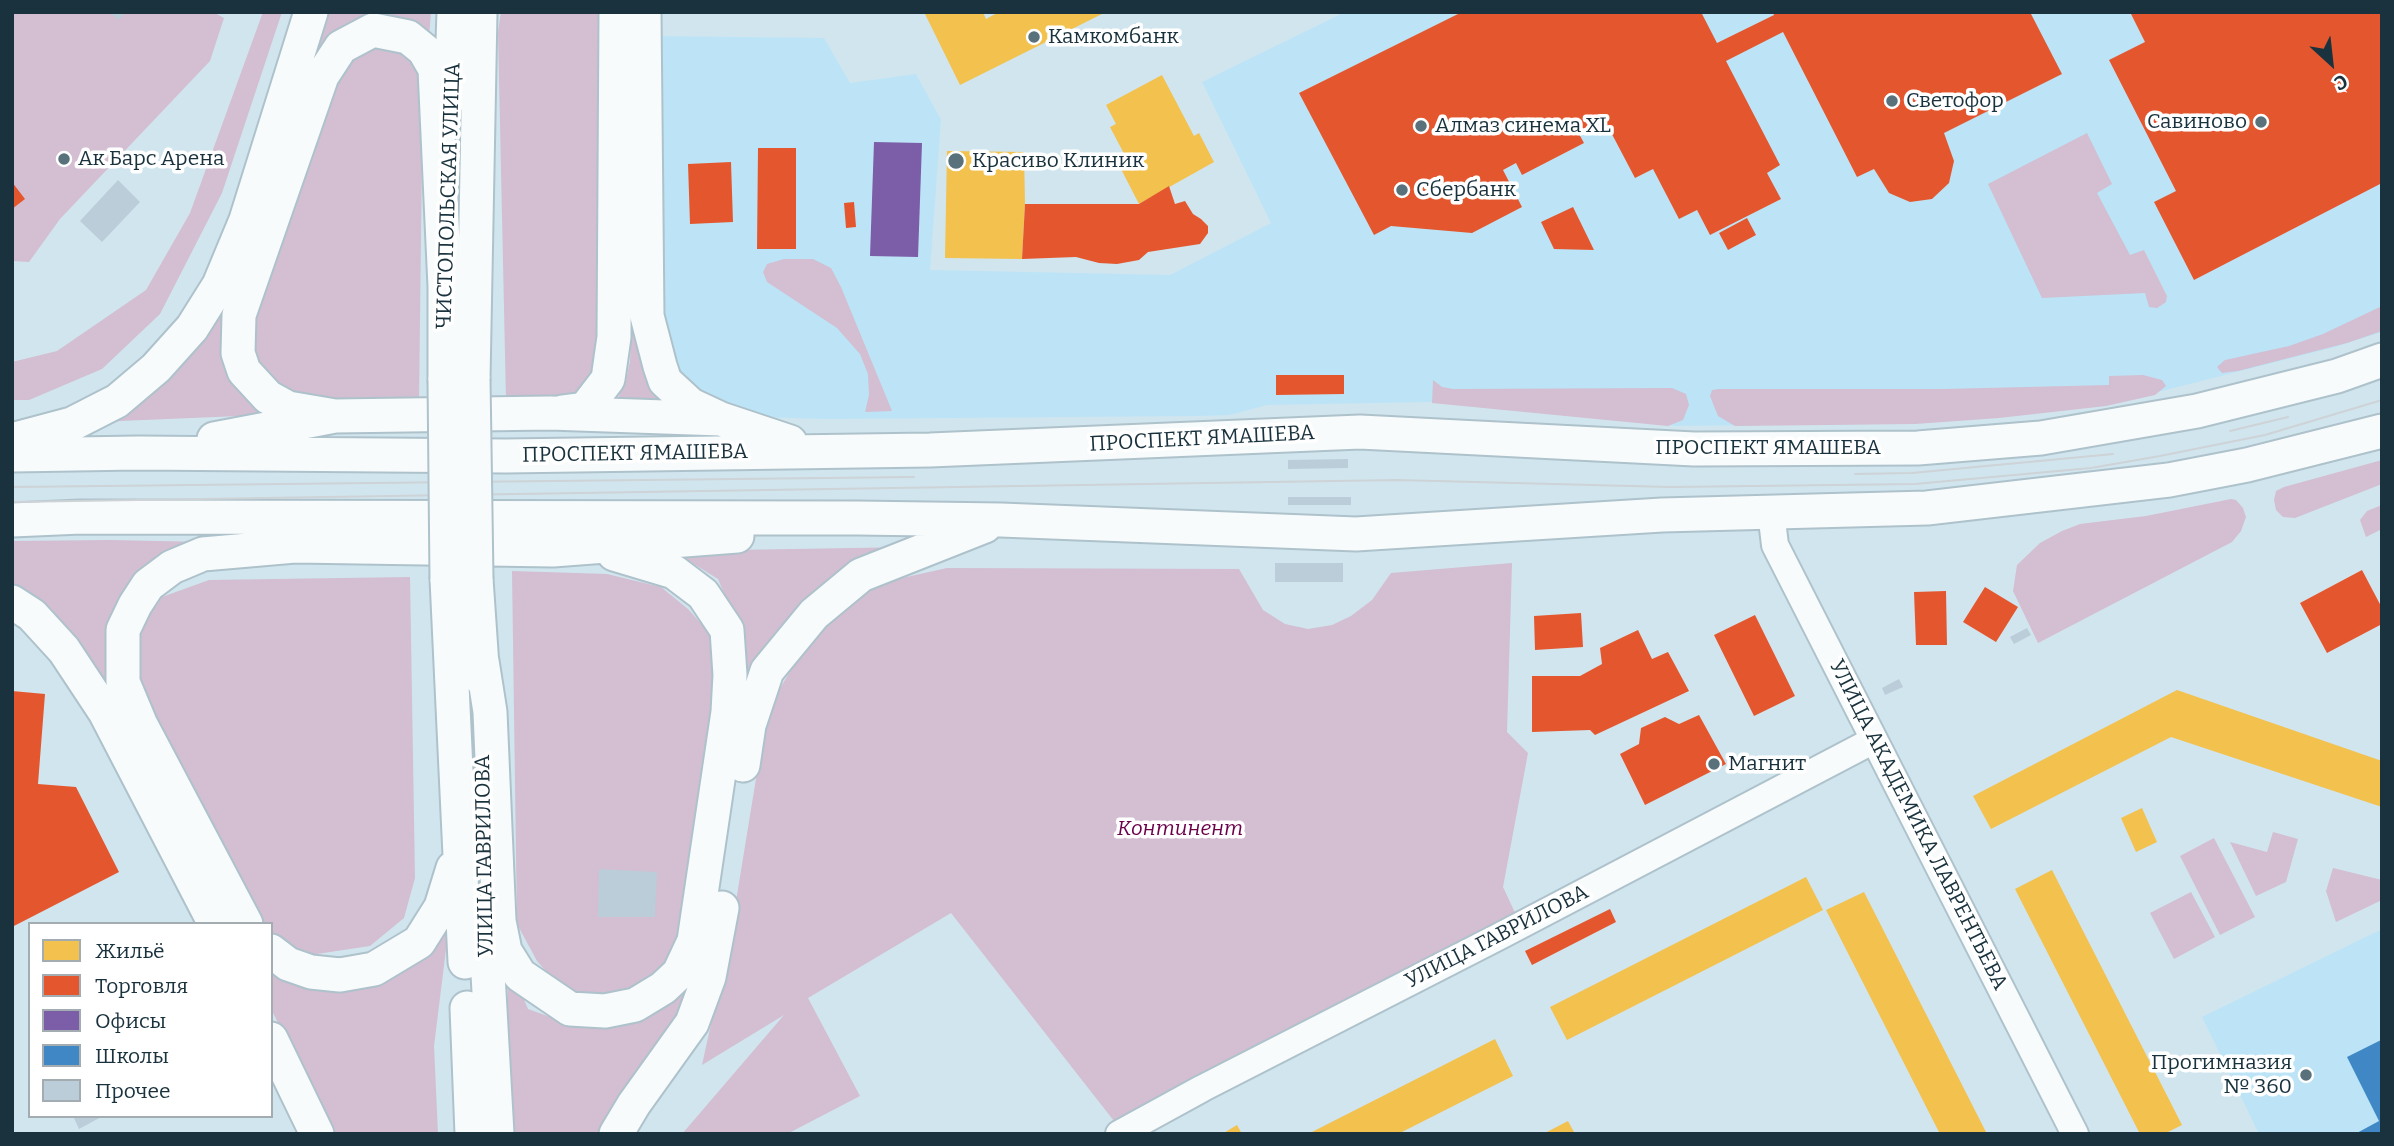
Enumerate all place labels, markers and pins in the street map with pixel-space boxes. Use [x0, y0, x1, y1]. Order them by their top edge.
place label: Камкомбанк [1048, 24, 1179, 50]
marker: Камкомбанк [1026, 29, 1042, 45]
place label: Светофор [1906, 88, 2004, 114]
marker: Светофор [1884, 93, 1900, 109]
place label: Савиново [2147, 109, 2247, 135]
place label: Алмаз синема XL [1435, 113, 1611, 139]
marker: Савиново [2253, 114, 2269, 130]
marker: Алмаз синема XL [1413, 118, 1429, 134]
place label: Ак Барс Арена [78, 146, 225, 172]
place label: Красиво Клиник [972, 148, 1144, 174]
marker: Ак Барс Арена [56, 151, 72, 167]
marker: Красиво Клиник [946, 151, 966, 171]
place label: Сбербанк [1416, 177, 1516, 203]
marker: Сбербанк [1394, 182, 1410, 198]
place label: Магнит [1728, 751, 1806, 777]
marker: Магнит [1706, 756, 1722, 772]
place label: Прогимназия № 360 [2151, 1050, 2292, 1100]
marker: Прогимназия № 360 [2298, 1067, 2314, 1083]

